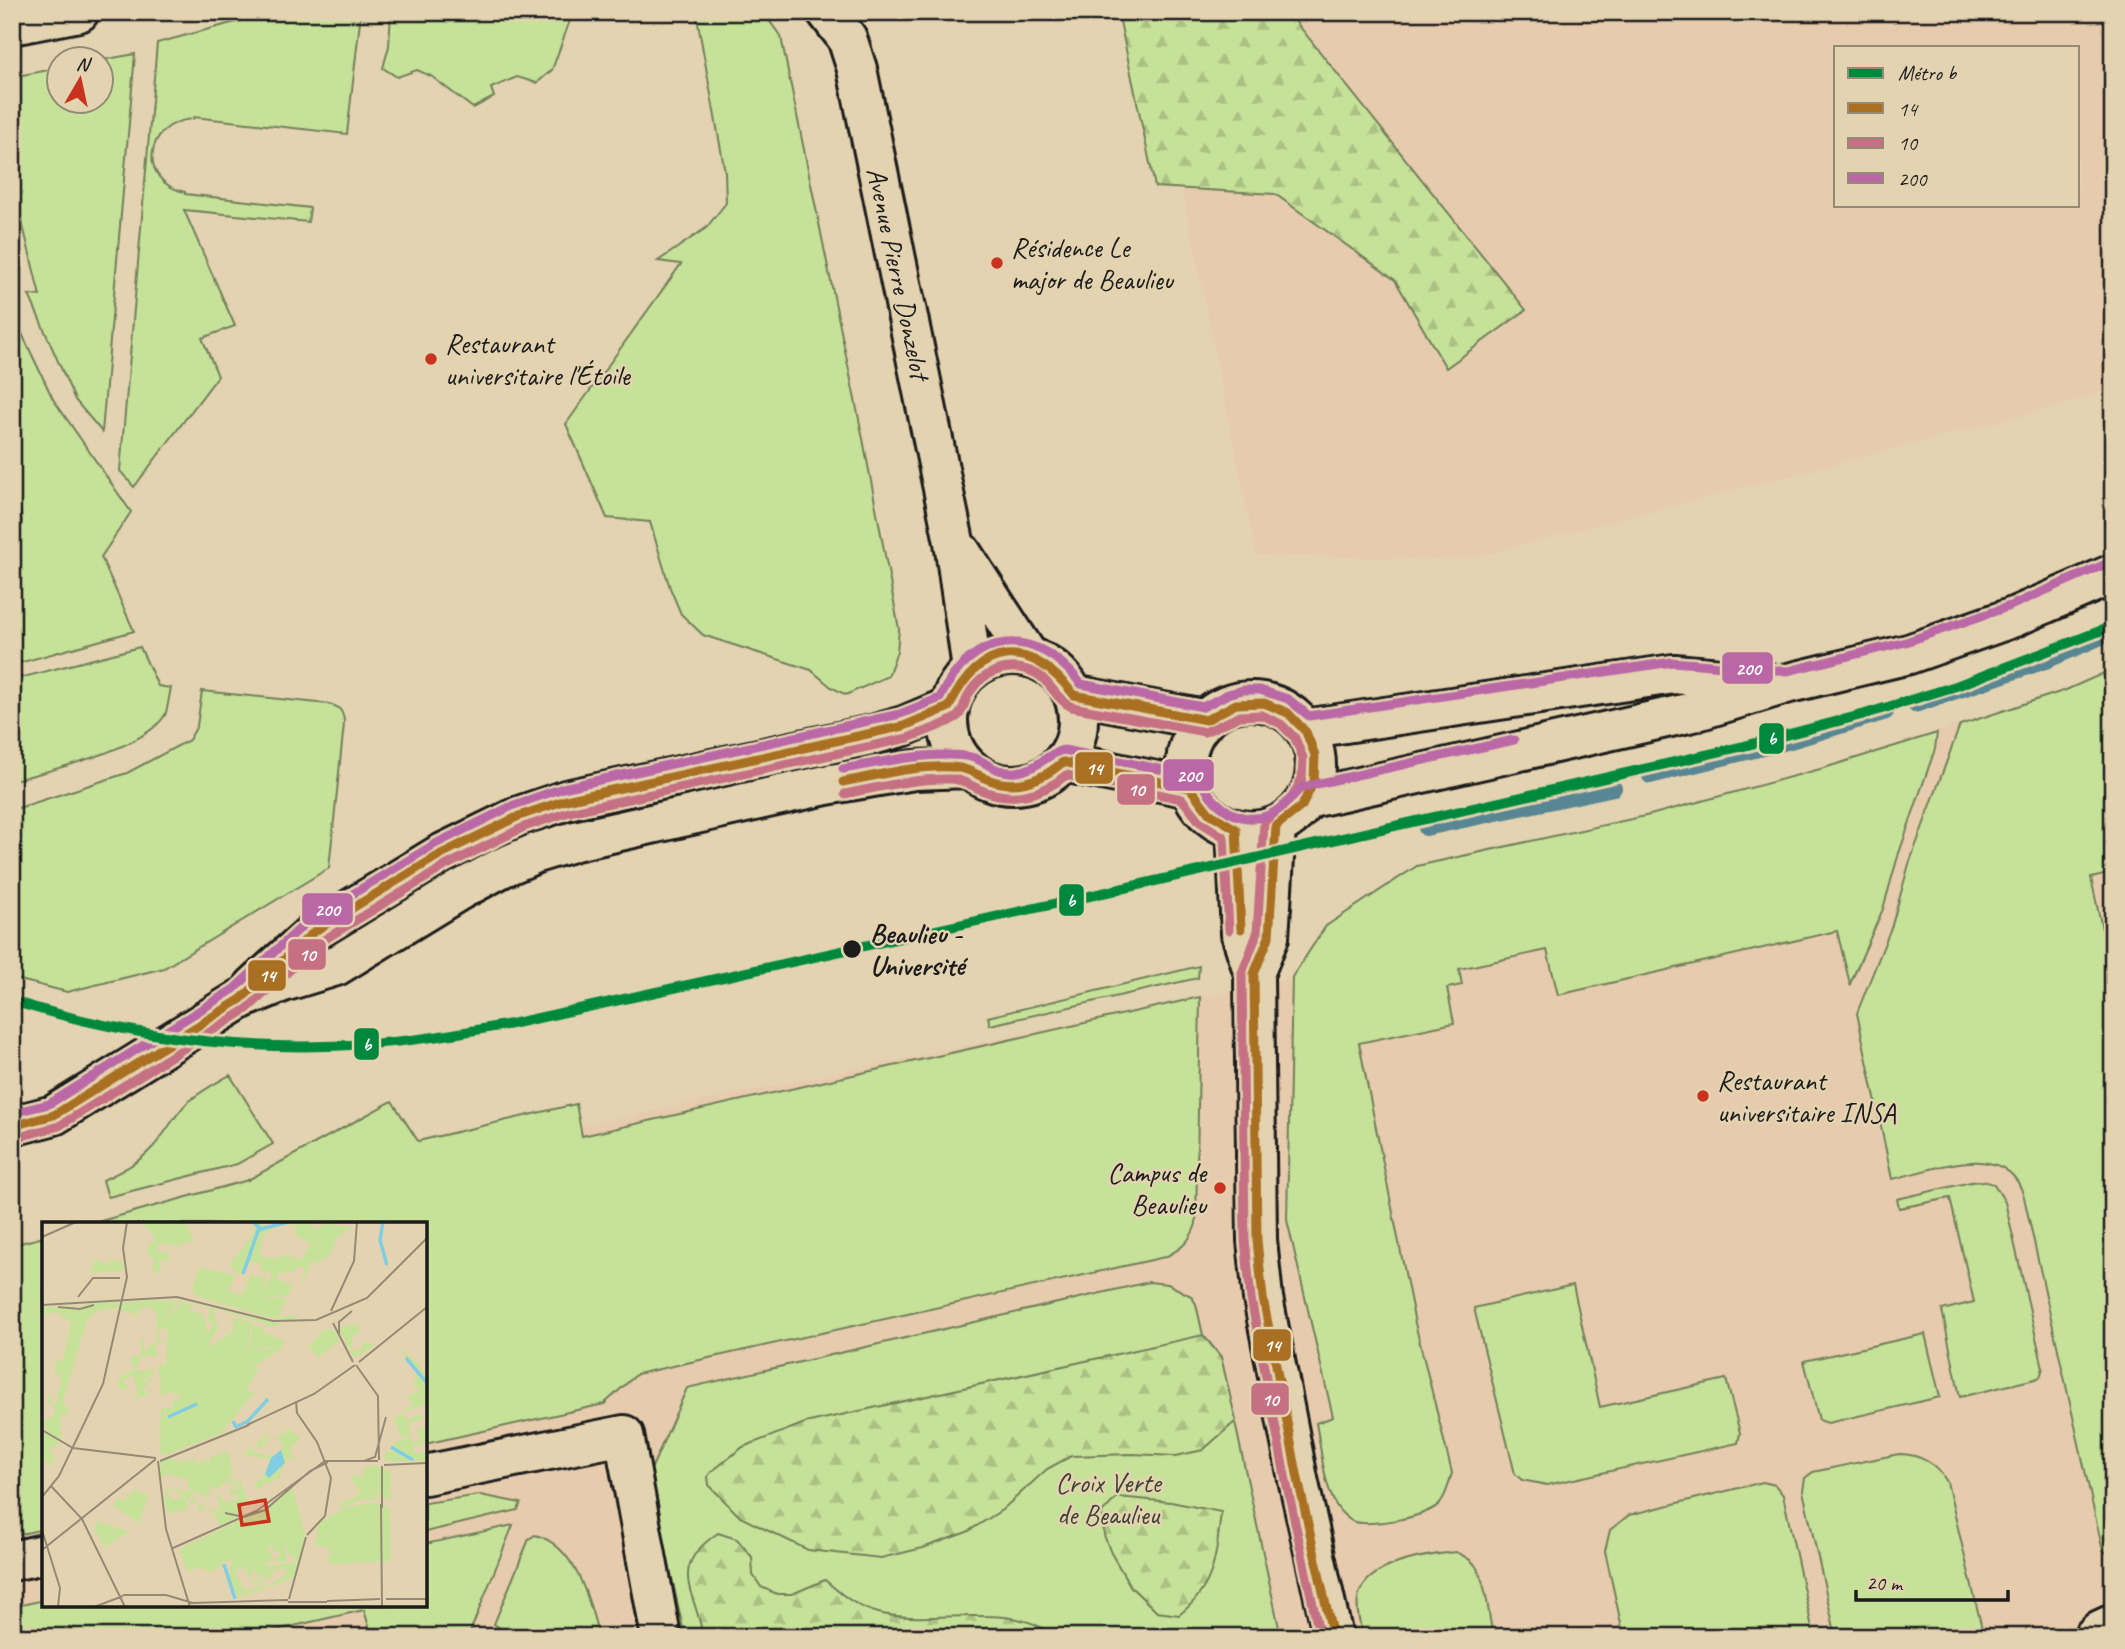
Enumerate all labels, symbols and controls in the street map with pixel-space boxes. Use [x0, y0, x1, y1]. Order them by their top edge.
north arrow [46, 46, 116, 116]
legend [1834, 46, 2080, 206]
text: N [75, 51, 93, 77]
text: Métro b [1898, 60, 1958, 86]
text: 14 [1898, 96, 1919, 122]
text: 10 [1898, 130, 1918, 156]
street label: Avenue Pierre Donzelot [859, 164, 939, 386]
text: 200 [1898, 166, 1928, 192]
place label: Résidence Le major de Beaulieu [1011, 230, 1175, 297]
marker: Résidence Le major de Beaulieu [989, 255, 1005, 271]
place label: Restaurant universitaire l'Étoile [445, 326, 632, 393]
marker: Restaurant universitaire l'Étoile [423, 351, 439, 367]
line badge: 200 [1721, 651, 1774, 685]
text: 200 [1735, 657, 1763, 681]
line badge: b [1758, 722, 1785, 755]
text: b [1768, 727, 1778, 751]
line badge: 14 [1074, 751, 1114, 785]
text: 14 [1085, 757, 1105, 781]
line badge: 200 [1162, 758, 1215, 792]
text: 200 [1176, 764, 1204, 788]
line badge: 10 [1116, 773, 1156, 806]
text: 10 [1127, 778, 1147, 802]
line badge: b [1058, 883, 1085, 917]
text: b [1067, 889, 1077, 913]
line badge: 200 [301, 892, 354, 926]
text: 200 [314, 898, 342, 922]
place label: Beaulieu - Université [870, 916, 969, 983]
line badge: 10 [287, 938, 327, 971]
marker: Beaulieu - Université [841, 938, 863, 960]
text: 10 [298, 943, 318, 967]
line badge: 14 [247, 959, 287, 992]
text: 14 [258, 964, 278, 988]
line badge: b [353, 1027, 380, 1061]
text: b [363, 1033, 373, 1057]
place label: Restaurant universitaire INSA [1717, 1063, 1896, 1130]
marker: Restaurant universitaire INSA [1695, 1088, 1711, 1104]
place label: Campus de Beaulieu [1107, 1155, 1208, 1222]
marker: Campus de Beaulieu [1212, 1180, 1228, 1196]
inset map [42, 1222, 427, 1607]
line badge: 14 [1252, 1328, 1292, 1362]
text: 14 [1263, 1334, 1283, 1358]
line badge: 10 [1250, 1382, 1290, 1416]
text: 10 [1261, 1388, 1281, 1412]
park label: Croix Verte de Beaulieu [1055, 1465, 1163, 1532]
scale bar [1856, 1558, 2008, 1602]
text: 20 m [1866, 1570, 1904, 1596]

